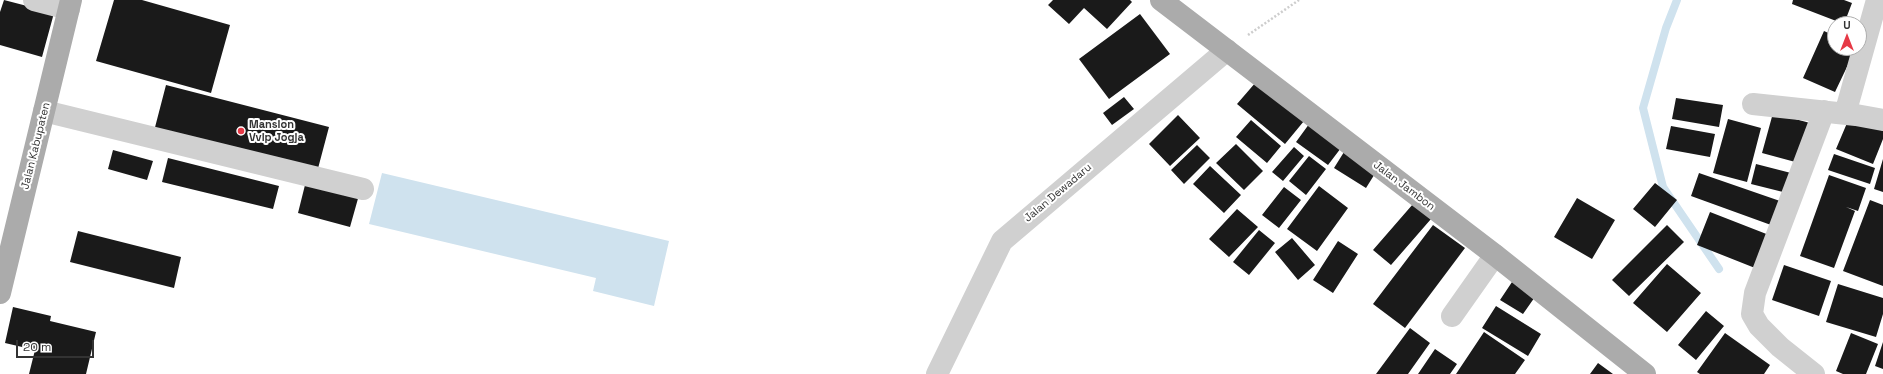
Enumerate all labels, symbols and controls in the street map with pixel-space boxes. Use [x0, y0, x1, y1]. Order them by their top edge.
north arrow [1827, 16, 1867, 56]
text: U [1843, 18, 1851, 32]
street label: Jalan Kabupaten [19, 101, 53, 191]
place label: Mansion Vvip Jogja [249, 118, 304, 144]
marker: Mansion Vvip Jogja [236, 126, 246, 136]
street label: Jalan Jambon [1371, 159, 1437, 213]
street label: Jalan Dewadaru [1022, 161, 1094, 225]
scale bar [18, 332, 96, 358]
text: 20 m [23, 339, 51, 355]

